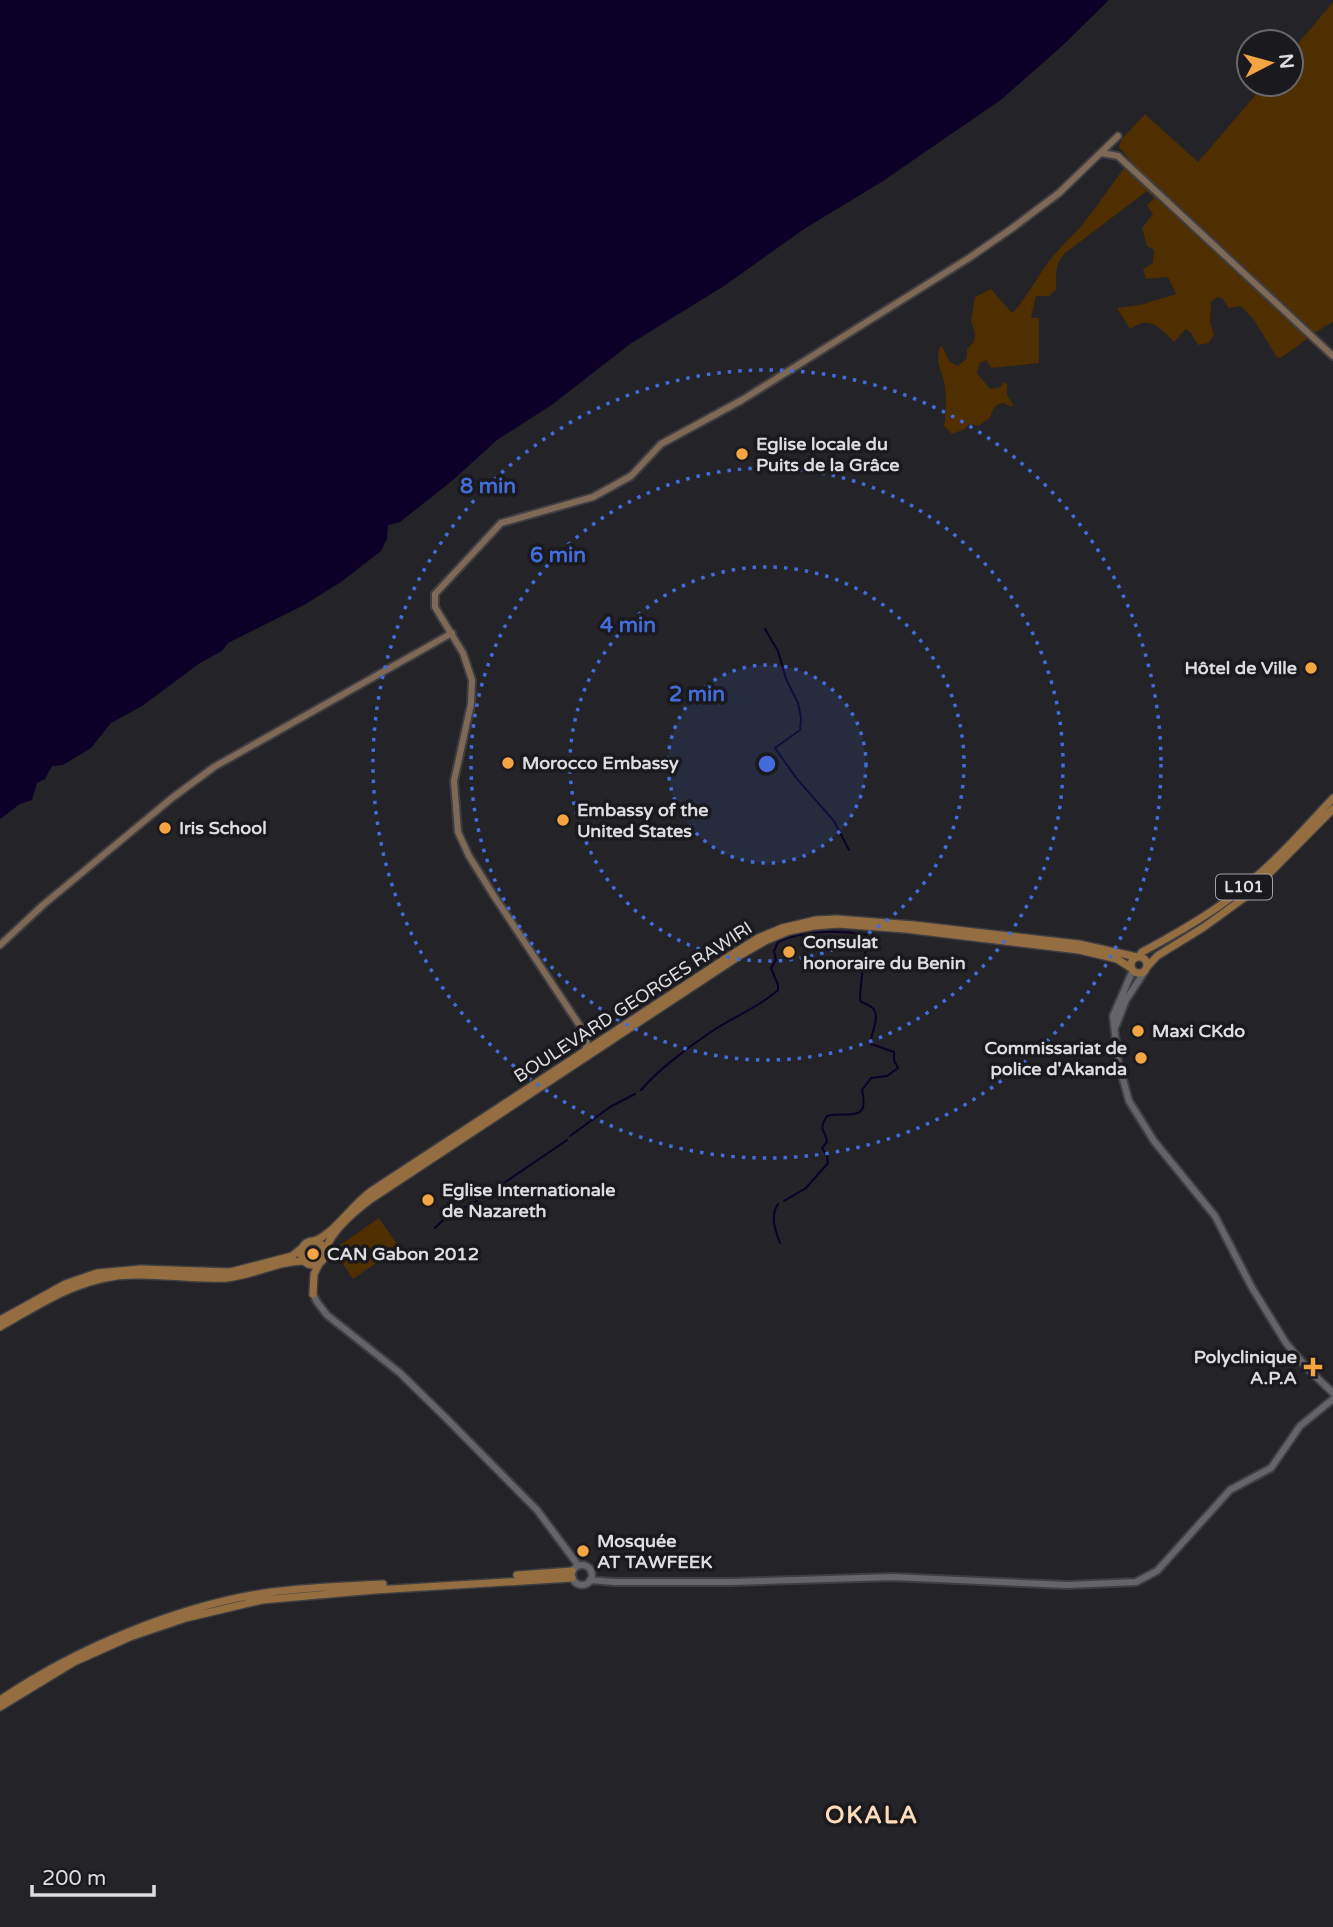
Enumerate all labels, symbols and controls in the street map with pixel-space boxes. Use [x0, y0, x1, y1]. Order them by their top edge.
north arrow [1235, 28, 1305, 98]
text: N [1274, 53, 1298, 70]
place label: Eglise locale du Puits de la Grâce [756, 433, 899, 476]
marker: Eglise locale du Puits de la Grâce [734, 446, 750, 462]
text: 8 min [460, 474, 516, 499]
text: 6 min [530, 543, 586, 568]
text: 4 min [600, 613, 656, 638]
place label: Hôtel de Ville [1185, 657, 1297, 679]
marker: Hôtel de Ville [1303, 660, 1319, 676]
text: 2 min [669, 682, 725, 707]
place label: Morocco Embassy [522, 752, 679, 774]
centre of rings [755, 752, 779, 776]
marker: Morocco Embassy [500, 755, 516, 771]
place label: Embassy of the United States [577, 799, 708, 842]
marker: Embassy of the United States [555, 812, 571, 828]
place label: Iris School [179, 817, 267, 839]
marker: Iris School [157, 820, 173, 836]
road number: L101 [1216, 874, 1272, 900]
street label: BOULEVARD GEORGES RAWIRI [510, 917, 756, 1087]
place label: Consulat honoraire du Benin [803, 931, 966, 974]
marker: Consulat honoraire du Benin [781, 944, 797, 960]
place label: Maxi CKdo [1152, 1020, 1245, 1042]
marker: Maxi CKdo [1130, 1023, 1146, 1039]
place label: Commissariat de police d'Akanda [985, 1037, 1127, 1080]
marker: Commissariat de police d'Akanda [1133, 1050, 1149, 1066]
place label: Eglise Internationale de Nazareth [442, 1179, 616, 1222]
marker: Eglise Internationale de Nazareth [420, 1192, 436, 1208]
place label: CAN Gabon 2012 [327, 1243, 479, 1265]
marker: CAN Gabon 2012 [305, 1246, 321, 1262]
place label: Polyclinique A.P.A [1194, 1346, 1297, 1389]
marker: Polyclinique A.P.A [1303, 1357, 1323, 1377]
place label: Mosquée AT TAWFEEK [597, 1530, 712, 1573]
marker: Mosquée AT TAWFEEK [575, 1543, 591, 1559]
district label: OKALA [825, 1801, 919, 1830]
scale bar [32, 1854, 154, 1898]
text: 200 m [42, 1866, 106, 1891]

